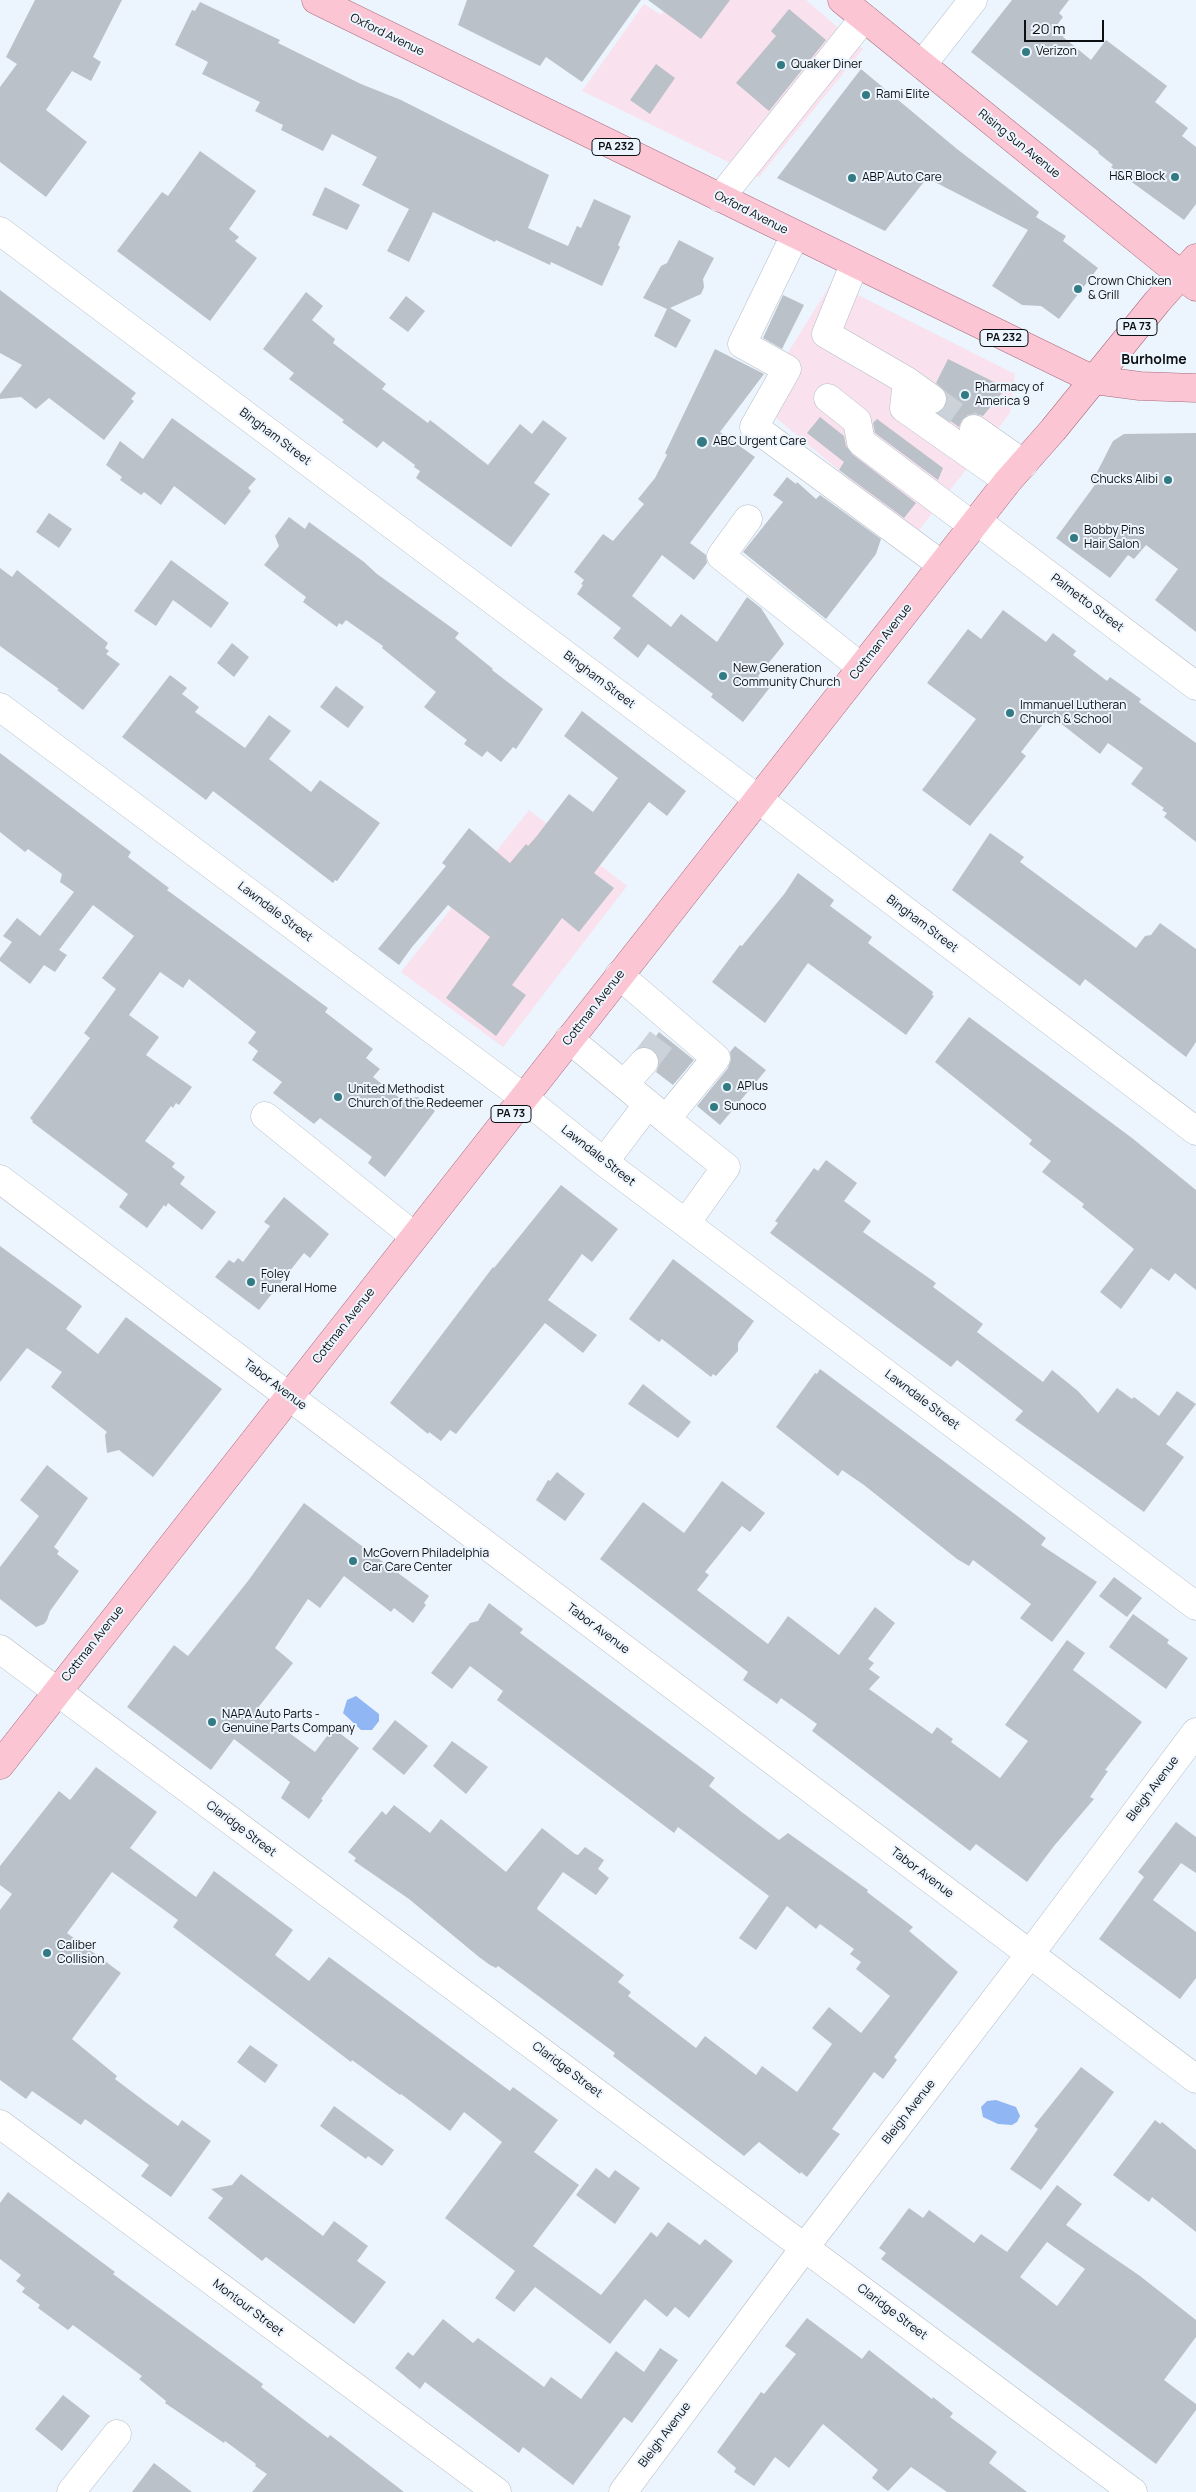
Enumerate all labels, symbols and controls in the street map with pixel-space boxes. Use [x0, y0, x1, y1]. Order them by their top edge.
scale bar [1026, 10, 1106, 42]
street label: Oxford Avenue [348, 11, 426, 59]
text: 20 m [1032, 18, 1065, 39]
place label: Verizon [1036, 45, 1077, 59]
marker: Verizon [1020, 46, 1032, 58]
place label: Quaker Diner [791, 58, 862, 72]
marker: Quaker Diner [775, 59, 787, 71]
place label: Rami Elite [876, 88, 930, 102]
marker: Rami Elite [860, 89, 872, 101]
street label: Rising Sun Avenue [975, 107, 1063, 181]
road number: PA 232 [592, 138, 640, 156]
place label: H&R Block [1109, 170, 1165, 184]
place label: ABP Auto Care [862, 171, 942, 185]
marker: H&R Block [1169, 171, 1181, 183]
marker: ABP Auto Care [846, 172, 858, 184]
street label: Oxford Avenue [712, 188, 790, 238]
place label: Crown Chicken & Grill [1088, 275, 1171, 303]
marker: Crown Chicken & Grill [1072, 283, 1084, 295]
road number: PA 73 [1117, 318, 1157, 336]
road number: PA 232 [980, 329, 1028, 346]
district label: Burholme [1121, 352, 1187, 368]
place label: Pharmacy of America 9 [975, 381, 1044, 409]
marker: Pharmacy of America 9 [959, 389, 971, 401]
street label: Bingham Street [236, 405, 314, 469]
marker: ABC Urgent Care [695, 435, 709, 449]
place label: ABC Urgent Care [713, 435, 806, 449]
place label: Chucks Alibi [1091, 473, 1158, 487]
marker: Chucks Alibi [1162, 474, 1174, 486]
place label: Bobby Pins Hair Salon [1084, 524, 1145, 552]
marker: Bobby Pins Hair Salon [1068, 532, 1080, 544]
street label: Palmetto Street [1048, 571, 1126, 635]
street label: Cottman Avenue [847, 601, 915, 683]
street label: Bingham Street [560, 648, 638, 712]
place label: New Generation Community Church [733, 662, 840, 690]
marker: New Generation Community Church [717, 670, 729, 682]
place label: Immanuel Lutheran Church & School [1020, 699, 1126, 727]
marker: Immanuel Lutheran Church & School [1004, 707, 1016, 719]
street label: Lawndale Street [235, 879, 315, 945]
street label: Bingham Street [883, 892, 961, 956]
street label: Cottman Avenue [560, 967, 628, 1049]
place label: APlus [737, 1080, 768, 1094]
marker: APlus [721, 1081, 733, 1093]
place label: United Methodist Church of the Redeemer [348, 1083, 483, 1111]
marker: United Methodist Church of the Redeemer [332, 1091, 344, 1103]
place label: Sunoco [724, 1100, 766, 1114]
marker: Sunoco [708, 1101, 720, 1113]
road number: PA 73 [491, 1106, 531, 1122]
street label: Lawndale Street [558, 1123, 638, 1189]
place label: Foley Funeral Home [261, 1268, 337, 1296]
marker: Foley Funeral Home [245, 1276, 257, 1288]
street label: Cottman Avenue [310, 1285, 378, 1367]
street label: Tabor Avenue [241, 1357, 309, 1413]
street label: Lawndale Street [882, 1367, 962, 1433]
place label: McGovern Philadelphia Car Care Center [363, 1547, 489, 1575]
marker: McGovern Philadelphia Car Care Center [347, 1555, 359, 1567]
street label: Tabor Avenue [564, 1601, 632, 1657]
street label: Cottman Avenue [59, 1603, 127, 1685]
place label: NAPA Auto Parts - Genuine Parts Company [222, 1708, 355, 1736]
marker: NAPA Auto Parts - Genuine Parts Company [206, 1716, 218, 1728]
street label: Bleigh Avenue [1124, 1754, 1182, 1824]
street label: Claridge Street [203, 1798, 279, 1860]
street label: Tabor Avenue [888, 1845, 956, 1901]
place label: Caliber Collision [57, 1939, 104, 1967]
marker: Caliber Collision [41, 1947, 53, 1959]
street label: Claridge Street [529, 2039, 605, 2101]
street label: Bleigh Avenue [879, 2077, 939, 2147]
street label: Montour Street [210, 2277, 286, 2339]
street label: Claridge Street [854, 2281, 930, 2343]
street label: Bleigh Avenue [636, 2400, 694, 2470]

